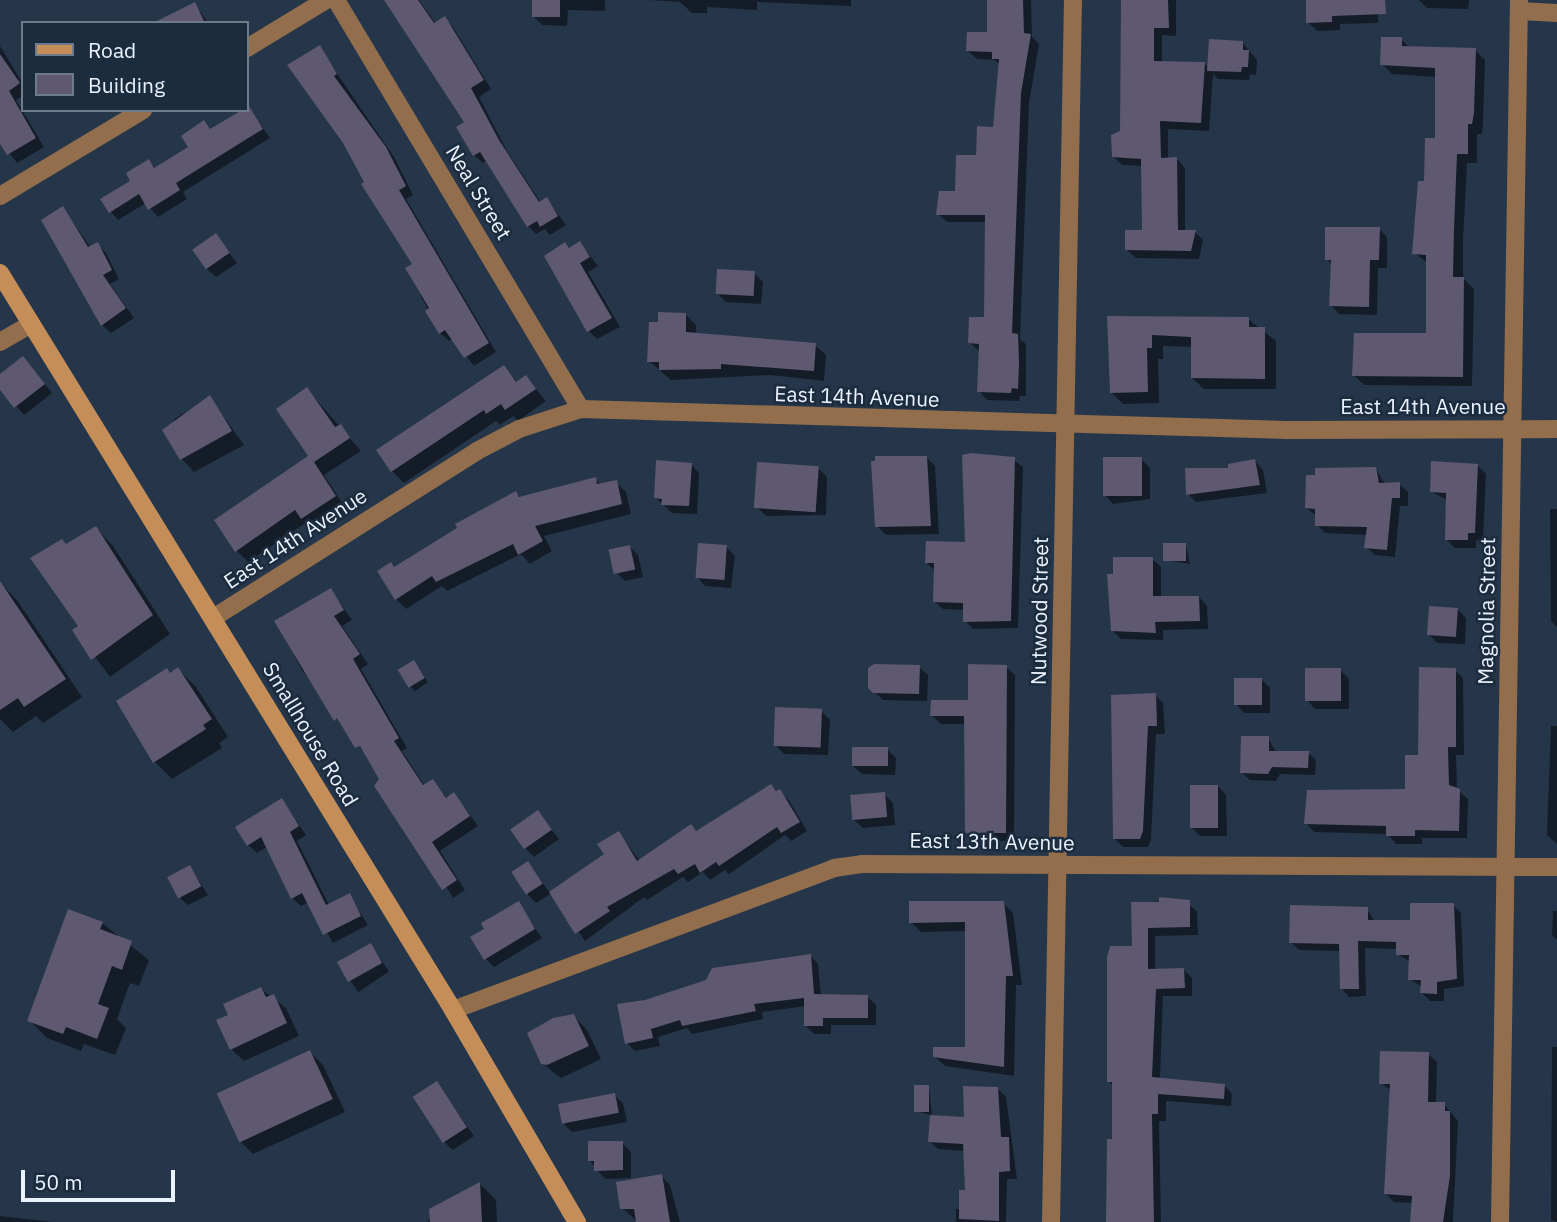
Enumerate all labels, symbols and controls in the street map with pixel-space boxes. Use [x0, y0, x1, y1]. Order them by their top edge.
legend [21, 21, 248, 112]
text: Road [88, 36, 136, 64]
text: Building [88, 71, 165, 99]
street label: Neal Street [441, 140, 517, 244]
street label: East 14th Avenue [774, 381, 940, 411]
street label: East 14th Avenue [1340, 393, 1506, 419]
street label: East 14th Avenue [219, 482, 371, 594]
street label: Nutwood Street [1025, 537, 1053, 685]
street label: Magnolia Street [1472, 537, 1500, 685]
street label: Smallhouse Road [258, 657, 364, 811]
street label: East 13th Avenue [909, 827, 1075, 855]
scale bar [24, 1156, 178, 1200]
text: 50 m [34, 1168, 83, 1196]

